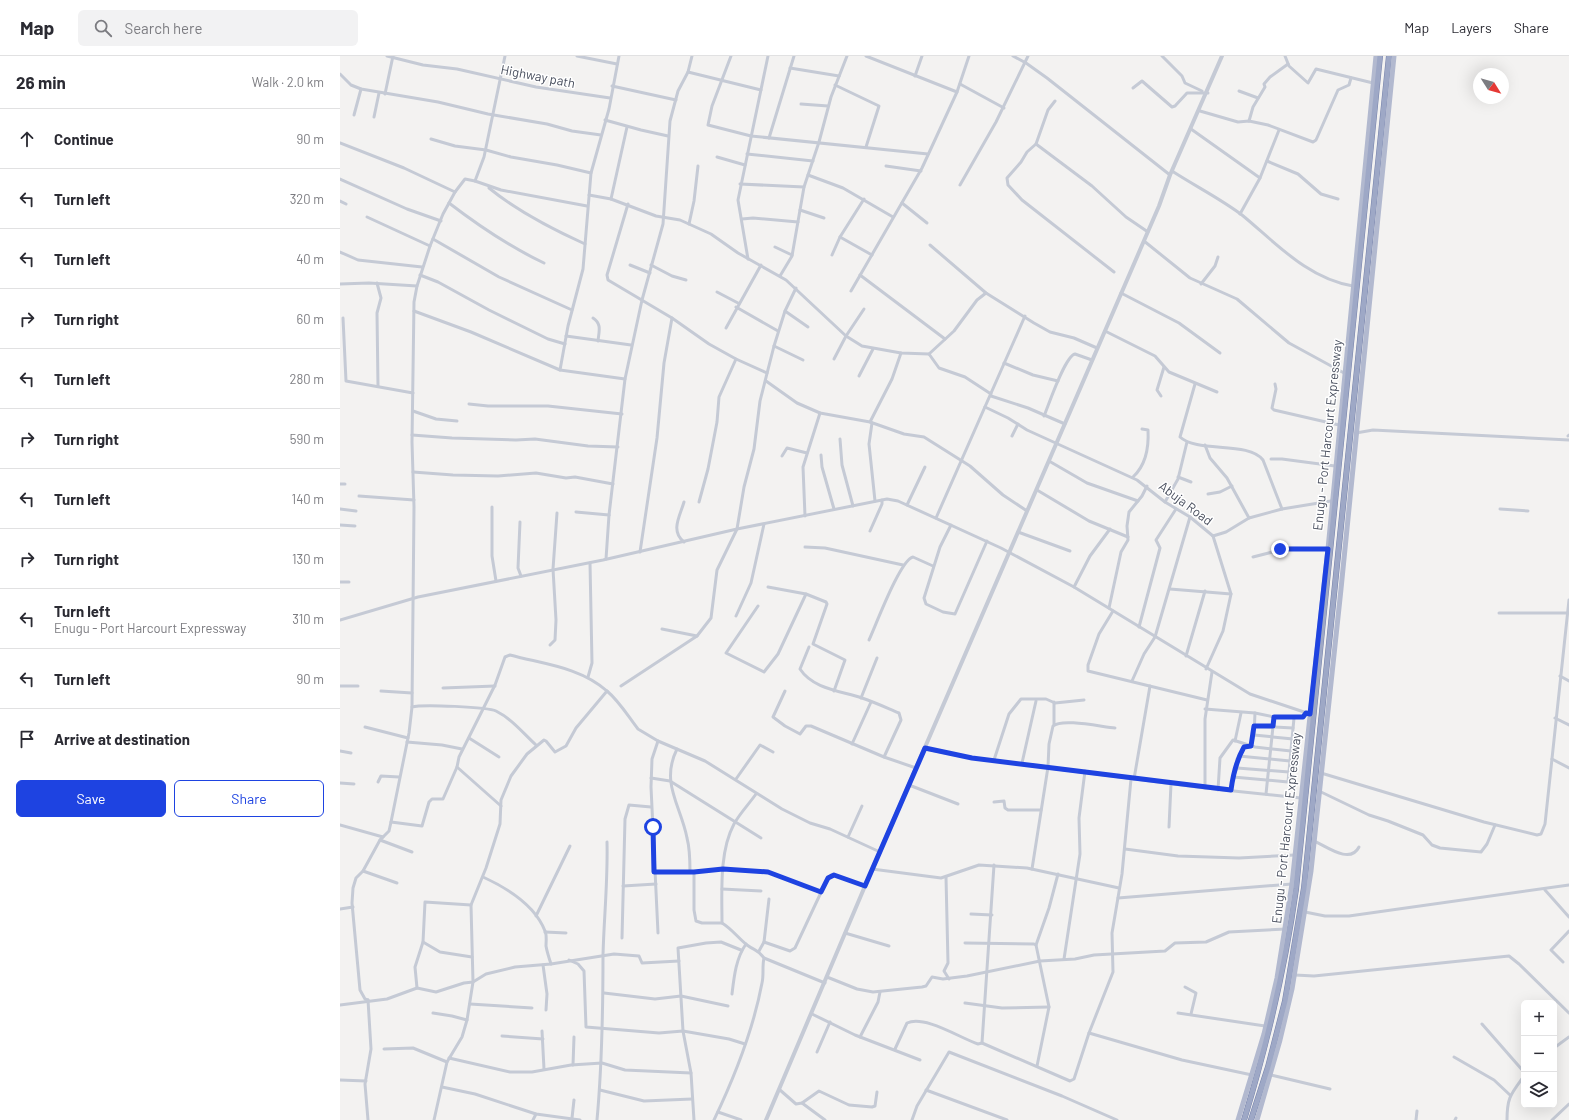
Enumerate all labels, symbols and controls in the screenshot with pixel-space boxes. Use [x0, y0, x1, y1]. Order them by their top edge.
search box [78, 10, 358, 46]
text: Map [20, 16, 54, 39]
icon: search [92, 17, 114, 39]
text: Search here [124, 19, 202, 37]
text: Map [1404, 19, 1429, 36]
text: Layers [1451, 19, 1492, 36]
text: Share [1514, 19, 1549, 36]
street label: Highway path [499, 61, 577, 91]
north arrow [1473, 68, 1509, 104]
text: 26 min [16, 72, 66, 92]
text: Walk · 2.0 km [252, 74, 324, 90]
icon: ahead [16, 128, 38, 150]
text: Continue [54, 130, 114, 148]
text: 90 m [297, 131, 324, 147]
icon: left [16, 188, 38, 210]
text: Turn left [54, 190, 110, 208]
text: 320 m [290, 191, 324, 207]
icon: left [16, 248, 38, 270]
text: Turn left [54, 250, 110, 268]
text: 40 m [296, 251, 324, 267]
icon: right [16, 308, 38, 330]
text: Turn right [54, 310, 119, 328]
text: 60 m [297, 311, 324, 327]
street label: Enugu - Port Harcourt Expressway [1309, 339, 1345, 531]
icon: left [16, 368, 38, 390]
text: Turn left [54, 370, 110, 388]
text: 280 m [290, 371, 324, 387]
icon: right [16, 428, 38, 450]
text: Turn right [54, 430, 119, 448]
text: 590 m [290, 431, 324, 447]
street label: Abuja Road [1156, 478, 1216, 528]
icon: left [16, 488, 38, 510]
text: Turn left [54, 490, 110, 508]
text: 140 m [292, 491, 324, 507]
route end [1271, 540, 1289, 558]
icon: right [16, 548, 38, 570]
text: Turn right [54, 550, 119, 568]
text: 130 m [292, 551, 324, 567]
text: Turn left [54, 602, 110, 620]
icon: left [16, 608, 38, 630]
text: 310 m [292, 611, 324, 627]
text: Enugu - Port Harcourt Expressway [54, 620, 246, 636]
icon: left [16, 668, 38, 690]
text: Turn left [54, 670, 110, 688]
text: 90 m [297, 671, 324, 687]
icon: arrive [16, 728, 38, 750]
text: Arrive at destination [54, 730, 190, 748]
street label: Enugu - Port Harcourt Expressway [1268, 732, 1304, 924]
button: Save [16, 780, 166, 817]
button: Share [174, 780, 324, 817]
route start [644, 818, 662, 836]
map controls [1521, 1000, 1557, 1108]
button: + [1521, 1000, 1557, 1036]
button: − [1521, 1036, 1557, 1072]
button: layers [1521, 1072, 1557, 1108]

